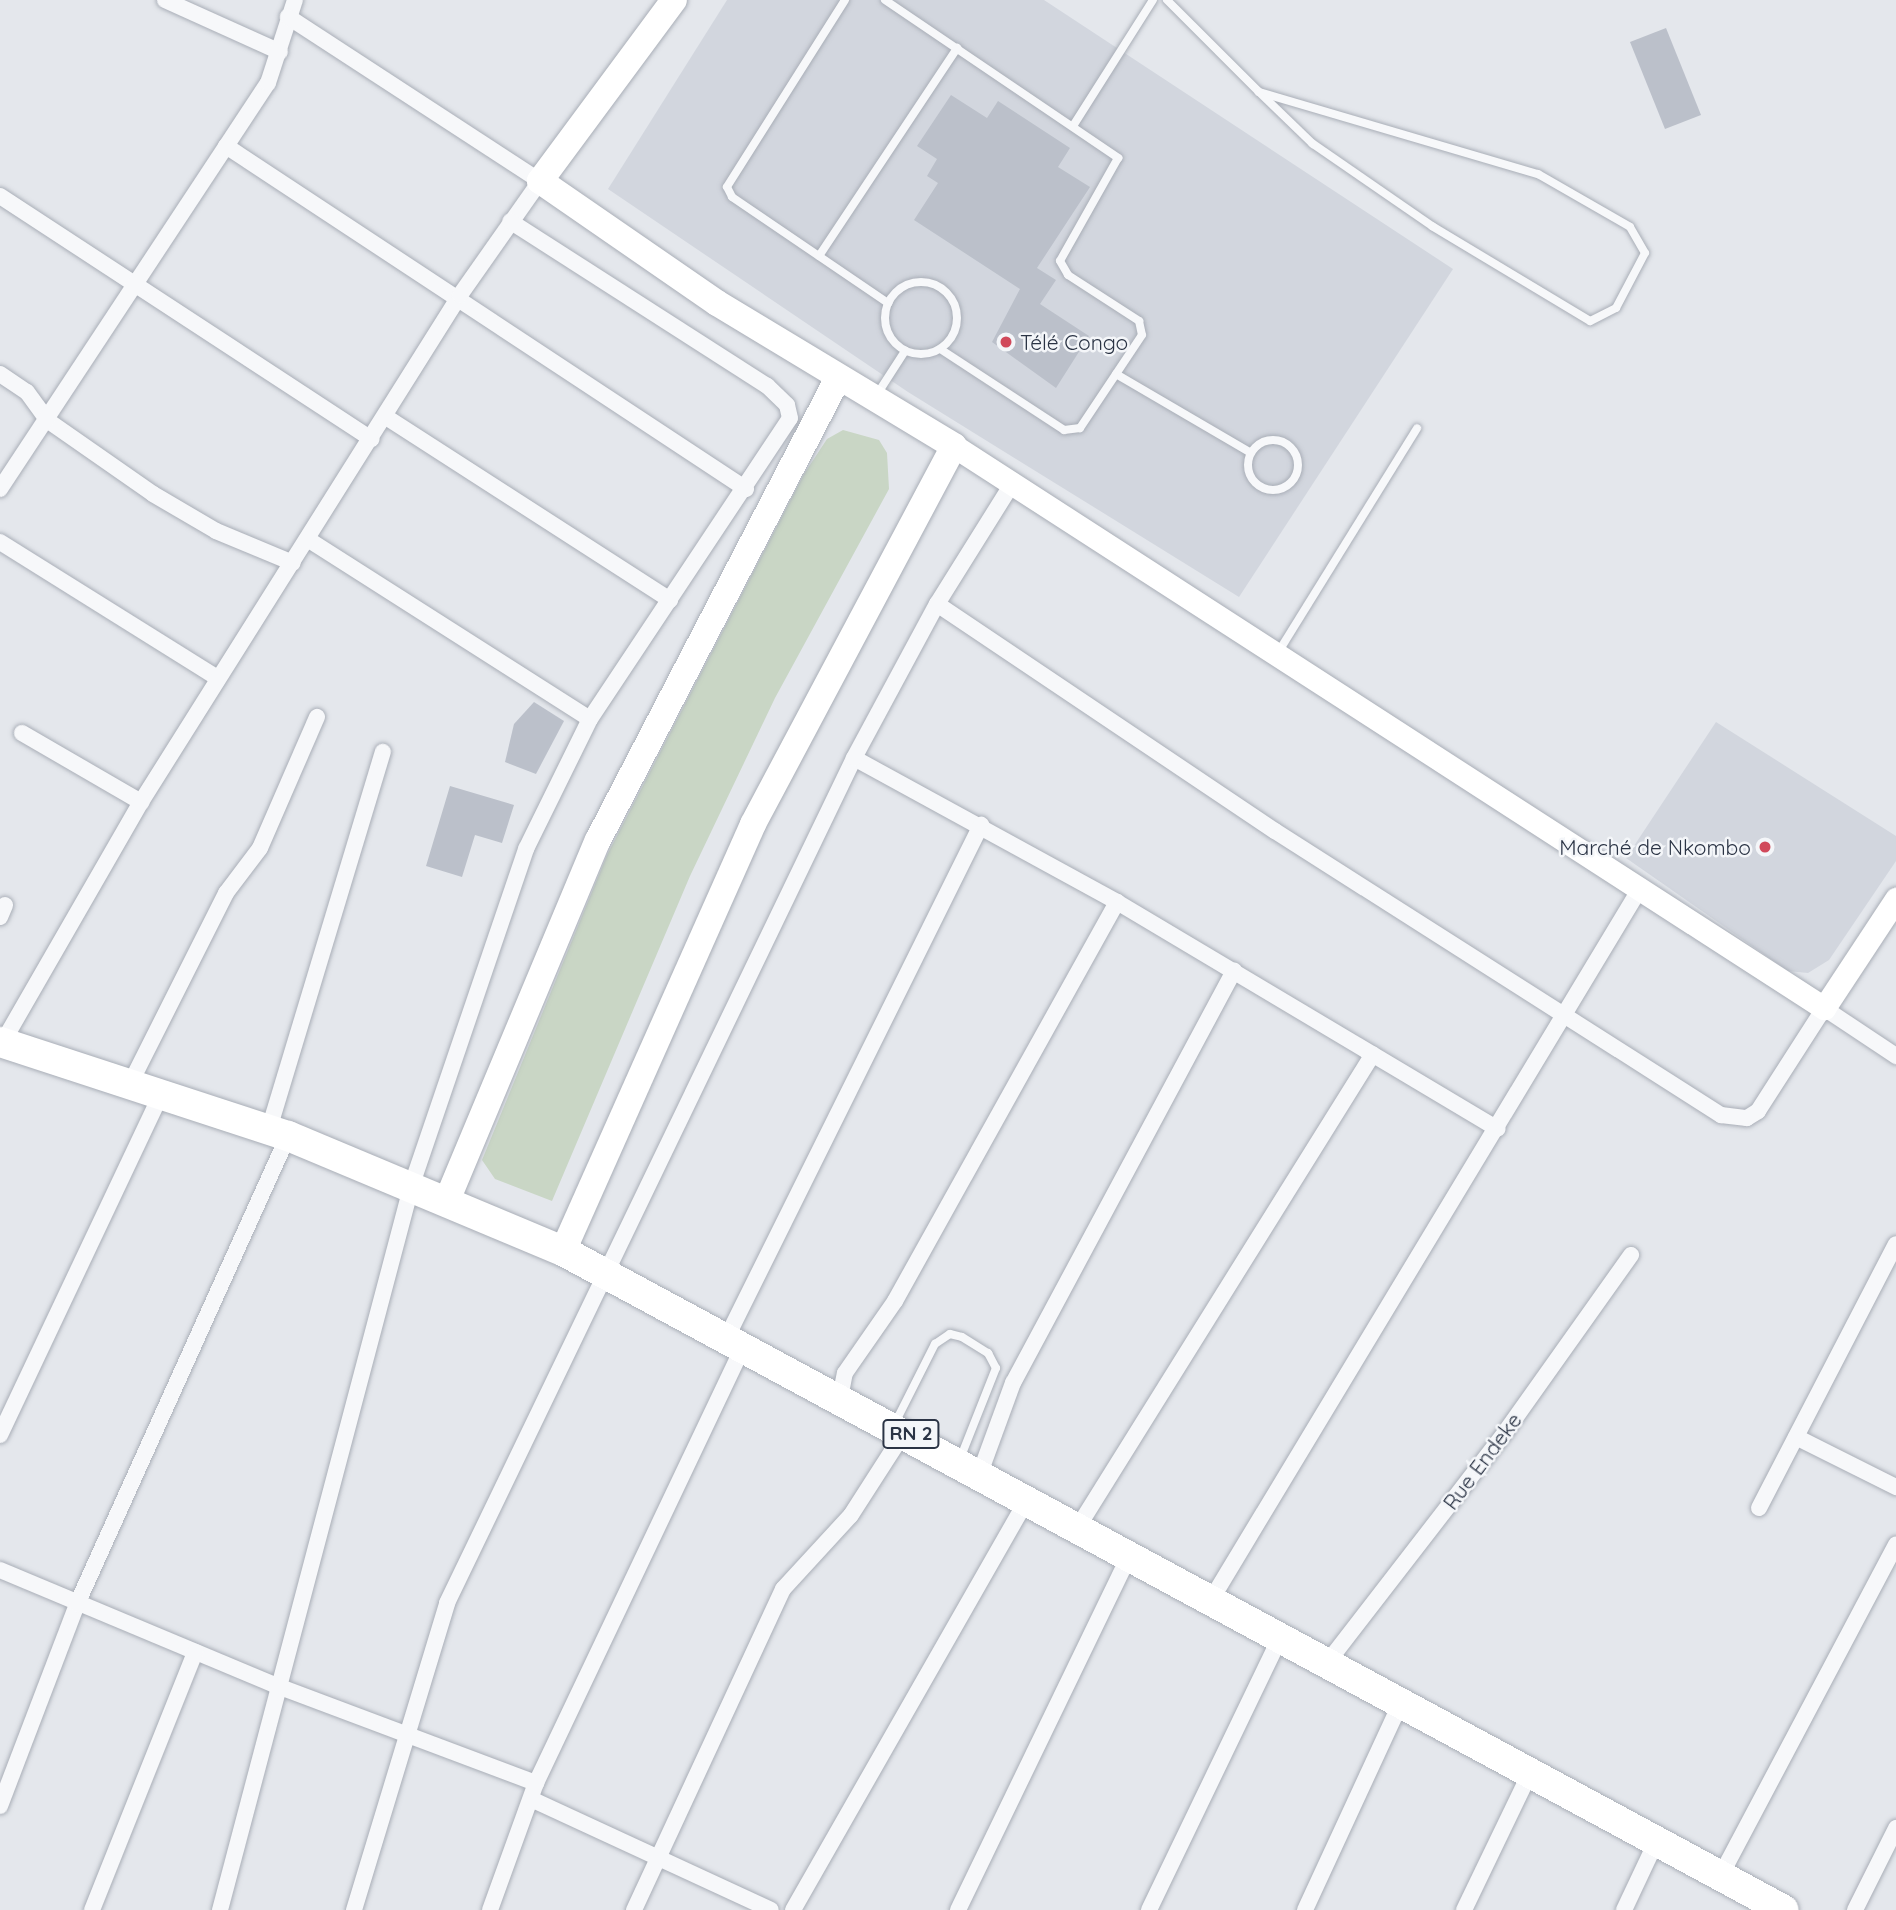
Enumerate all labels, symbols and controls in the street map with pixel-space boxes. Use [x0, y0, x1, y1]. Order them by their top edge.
place label: Télé Congo [1020, 329, 1128, 355]
marker: Télé Congo [998, 334, 1014, 350]
place label: Marché de Nkombo [1559, 834, 1751, 860]
marker: Marché de Nkombo [1757, 839, 1773, 855]
street label: Rue Endeke [1437, 1408, 1527, 1514]
road number: RN 2 [881, 1418, 941, 1450]

